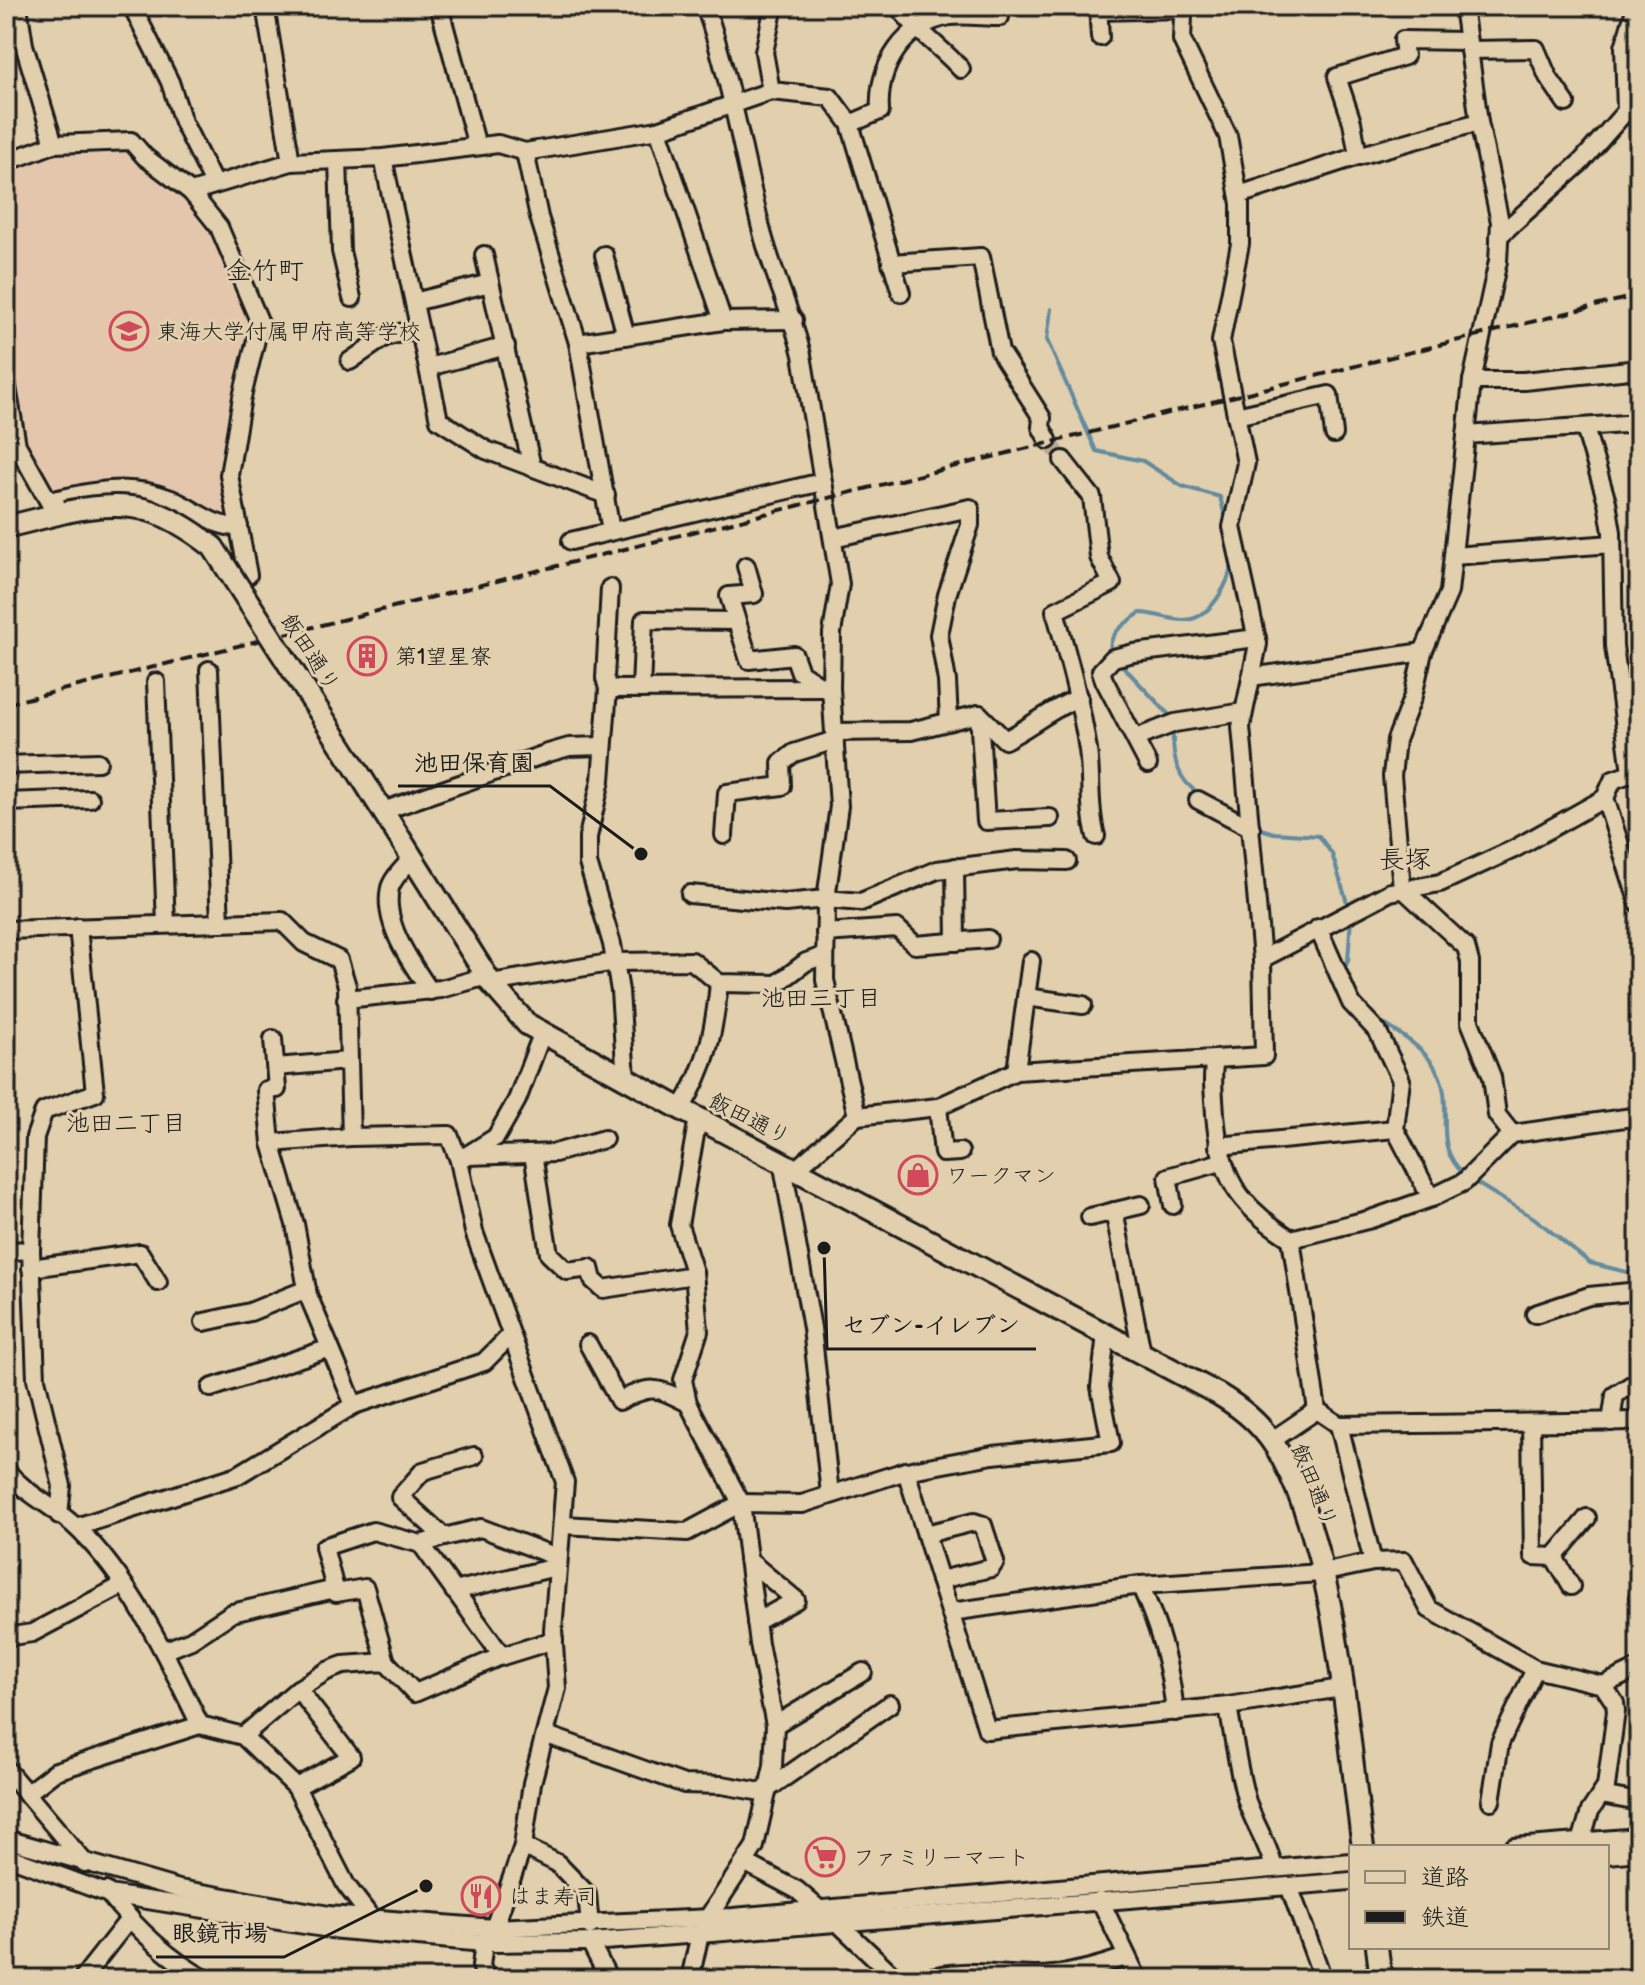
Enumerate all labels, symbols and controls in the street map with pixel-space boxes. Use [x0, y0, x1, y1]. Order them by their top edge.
district label: 金竹町 [226, 256, 304, 287]
school or university icon: 東海大学付属甲府高等学校 [108, 310, 150, 352]
place label: 東海大学付属甲府高等学校 [157, 319, 421, 346]
street label: 飯田通り [274, 609, 345, 697]
building icon: 第1望星寮 [346, 635, 388, 677]
place label: 第1望星寮 [395, 644, 492, 671]
callout: 池田保育園 [398, 738, 550, 786]
text: 池田保育園 [414, 749, 534, 778]
district label: 長塚 [1379, 845, 1431, 876]
district label: 池田三丁目 [761, 984, 881, 1013]
street label: 飯田通り [704, 1087, 795, 1151]
district label: 池田二丁目 [66, 1109, 186, 1138]
shop icon: ワークマン [897, 1154, 939, 1196]
place label: ワークマン [946, 1163, 1056, 1190]
callout: セブン-イレブン [827, 1301, 1036, 1349]
text: セブン-イレブン [842, 1311, 1020, 1340]
street label: 飯田通り [1285, 1440, 1343, 1531]
supermarket icon: ファミリーマート [804, 1836, 846, 1878]
place label: ファミリーマート [853, 1845, 1029, 1872]
legend [1349, 1845, 1609, 1949]
text: 道路 [1421, 1863, 1469, 1892]
restaurant icon: はま寿司 [460, 1875, 502, 1917]
place label: はま寿司 [509, 1884, 597, 1911]
text: 鉄道 [1421, 1903, 1469, 1932]
callout: 眼鏡市場 [156, 1909, 284, 1957]
text: 眼鏡市場 [172, 1919, 268, 1948]

